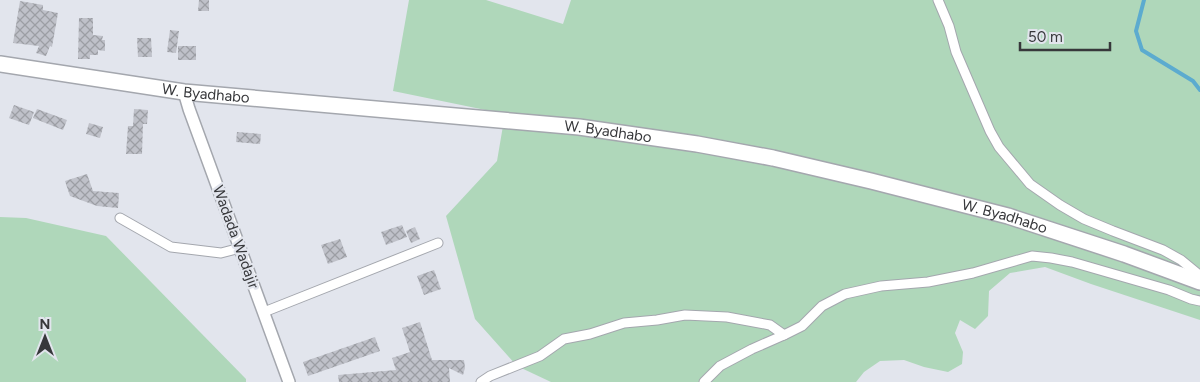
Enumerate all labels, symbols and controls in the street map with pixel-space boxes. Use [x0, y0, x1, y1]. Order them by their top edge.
scale bar [1020, 20, 1110, 52]
text: 50 m [1028, 28, 1063, 46]
street label: W. Byadhabo [161, 80, 251, 107]
street label: W. Byadhabo [564, 117, 653, 146]
street label: Wadada Wadajir [209, 183, 263, 291]
street label: W. Byadhabo [960, 196, 1050, 237]
north arrow [20, 312, 70, 362]
text: N [40, 316, 50, 333]

